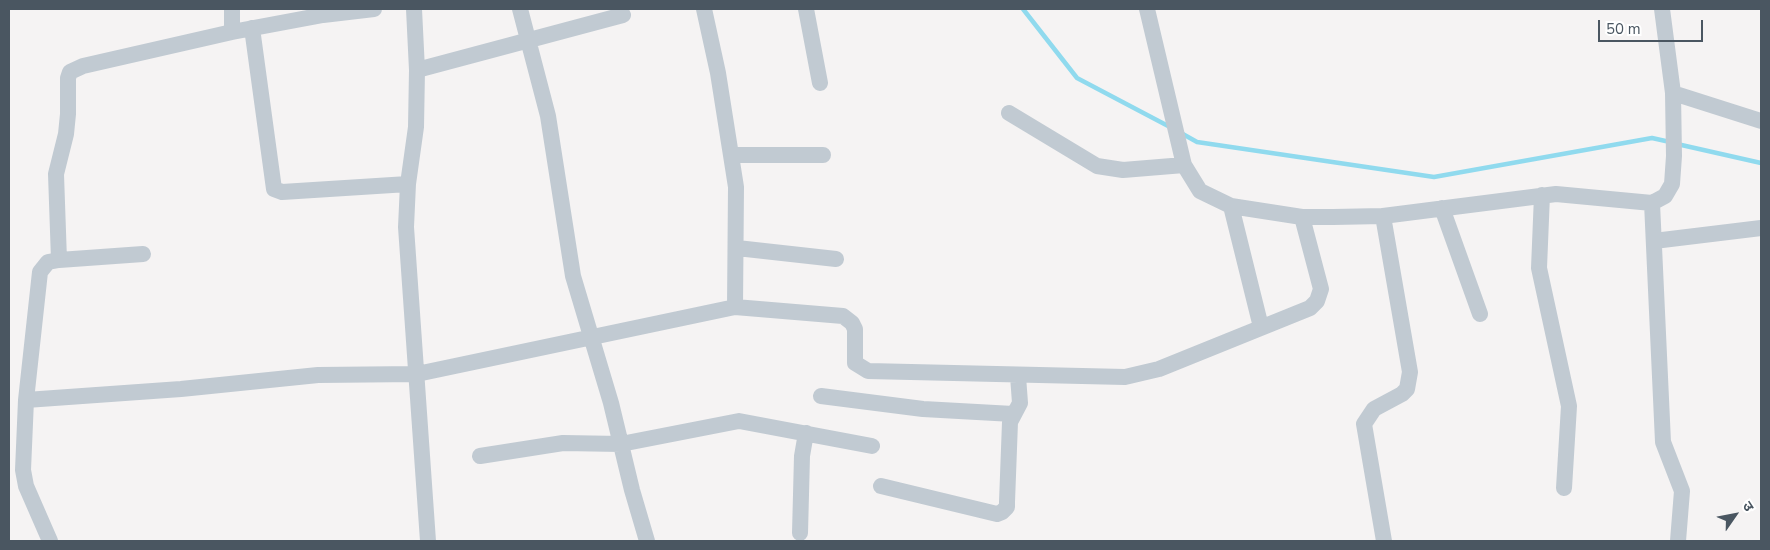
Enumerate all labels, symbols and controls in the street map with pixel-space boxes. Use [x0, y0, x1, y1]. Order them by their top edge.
scale bar [1600, 10, 1705, 42]
text: 50 m [1606, 19, 1641, 39]
north arrow [1710, 490, 1760, 540]
text: उ [1738, 498, 1758, 515]

